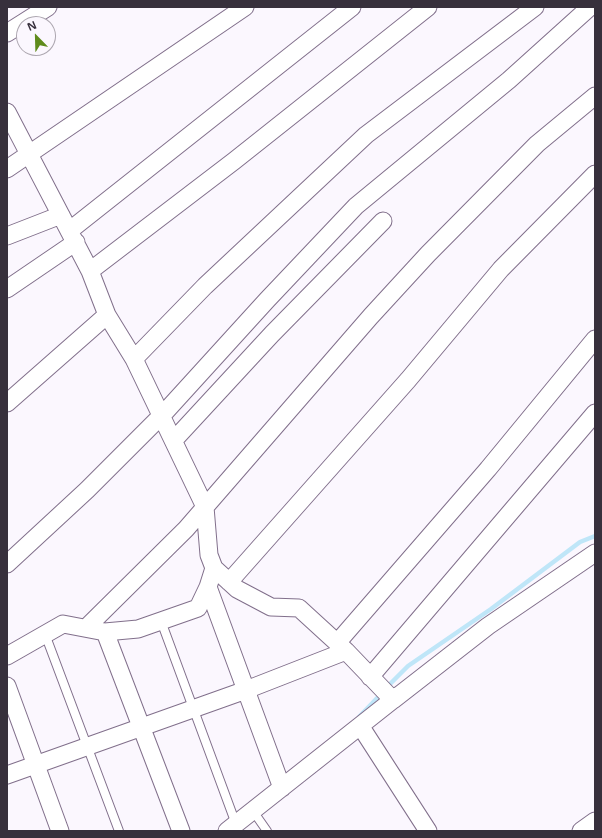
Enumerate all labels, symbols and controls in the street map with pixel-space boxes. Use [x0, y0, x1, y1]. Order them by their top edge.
north arrow [16, 16, 56, 56]
text: N [24, 17, 39, 34]

